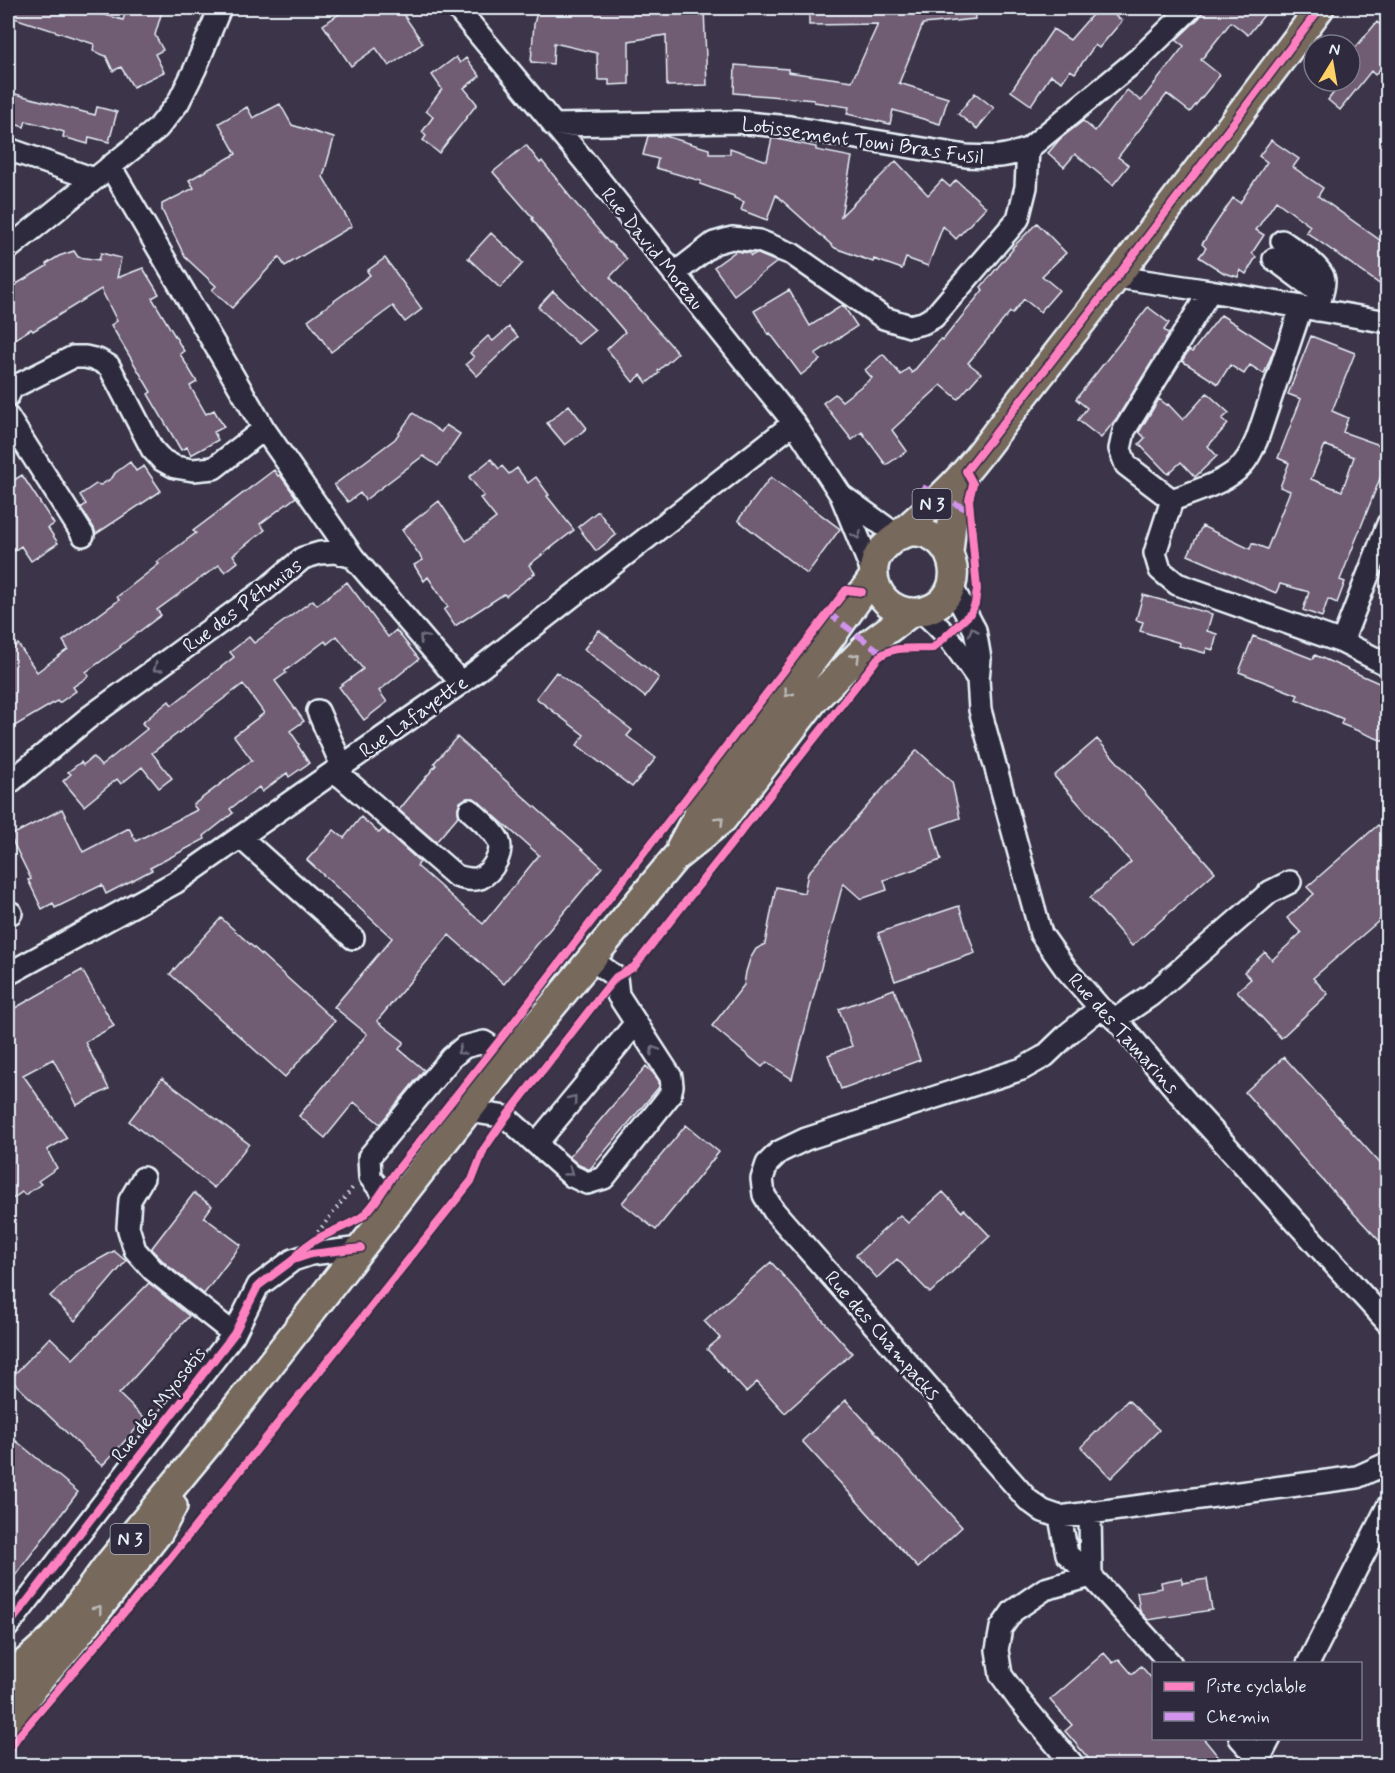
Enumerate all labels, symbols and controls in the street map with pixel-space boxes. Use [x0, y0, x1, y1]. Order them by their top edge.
north arrow [1302, 33, 1362, 93]
text: N [1327, 38, 1342, 61]
street label: Lotissement Tomi Bras Fusil [740, 111, 986, 172]
street label: Rue David Moreau [594, 182, 710, 316]
road number: N 3 [912, 489, 952, 519]
one-way arrow [850, 529, 862, 540]
street label: Rue des Pétunias [178, 552, 308, 660]
one-way arrow [968, 626, 981, 637]
one-way arrow [419, 634, 430, 645]
one-way arrow [849, 653, 860, 664]
one-way arrow [152, 661, 163, 672]
street label: Rue Lafayette [354, 670, 474, 765]
one-way arrow [784, 687, 795, 698]
one-way arrow [713, 816, 723, 827]
street label: Rue des Tamarins [1061, 968, 1185, 1101]
one-way arrow [456, 1044, 467, 1055]
one-way arrow [650, 1046, 661, 1057]
one-way arrow [566, 1095, 577, 1106]
one-way arrow [563, 1165, 574, 1176]
street label: Rue des Champacks [818, 1265, 946, 1407]
street label: Rue des Myosotis [106, 1341, 213, 1468]
road number: N 3 [110, 1524, 150, 1554]
one-way arrow [91, 1605, 102, 1616]
legend [1152, 1662, 1362, 1740]
text: Piste cyclable [1206, 1675, 1307, 1699]
text: Chemin [1206, 1705, 1270, 1729]

